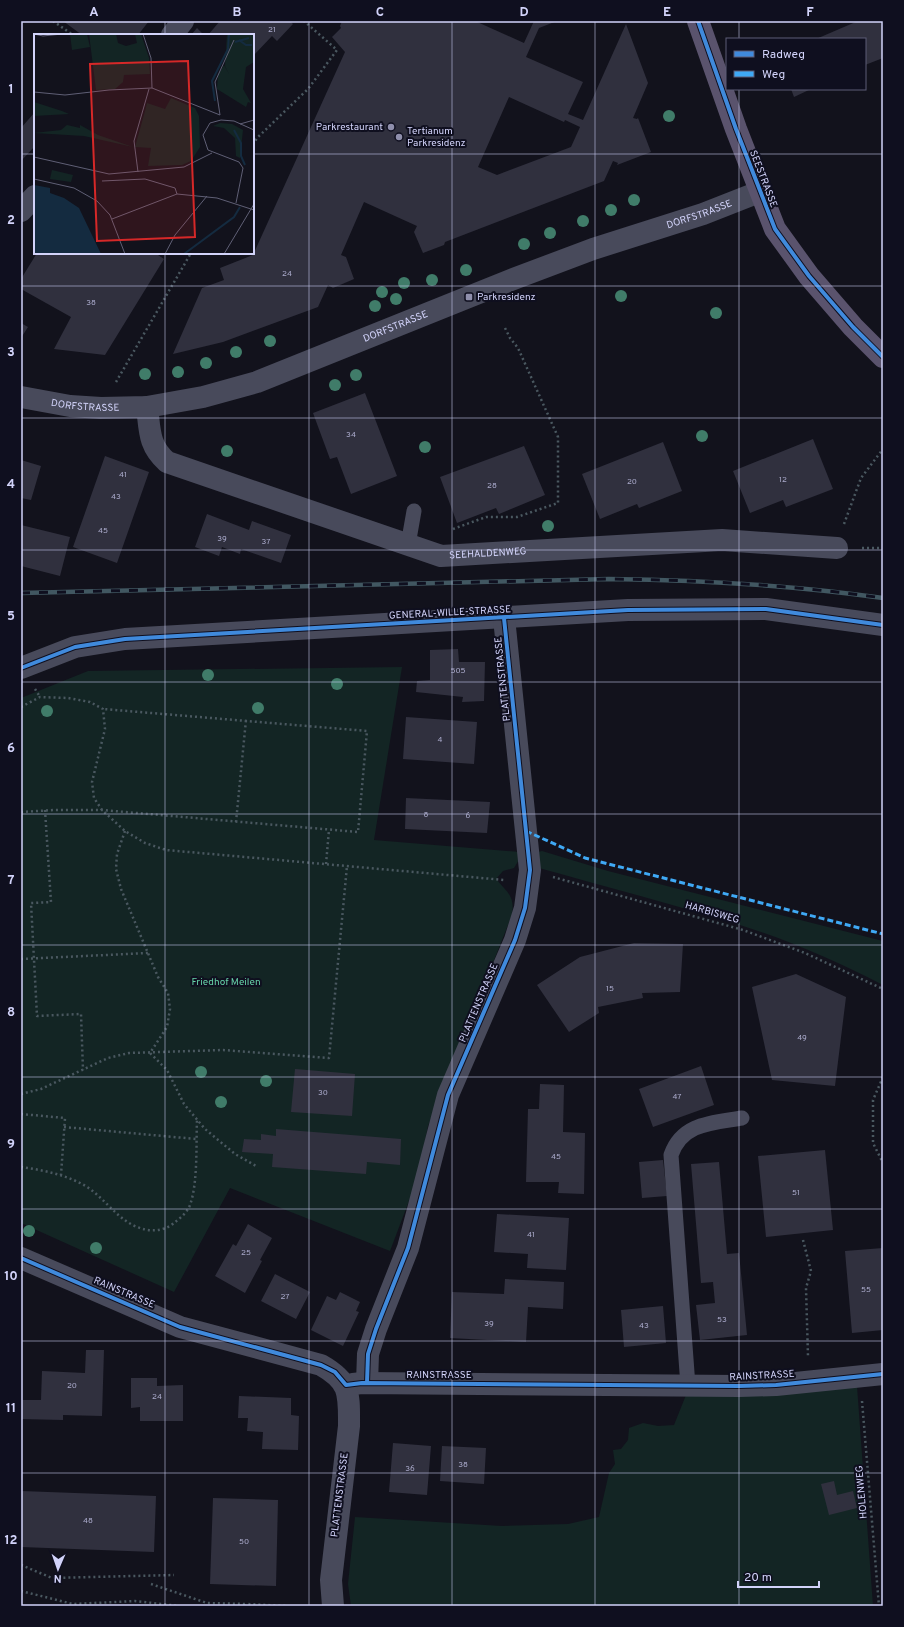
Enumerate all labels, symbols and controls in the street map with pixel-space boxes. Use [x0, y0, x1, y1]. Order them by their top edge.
text: A [89, 5, 99, 21]
text: B [233, 5, 242, 21]
text: C [376, 5, 384, 21]
text: D [519, 5, 529, 21]
text: E [663, 5, 671, 21]
text: F [806, 5, 814, 21]
house number: 21 [268, 25, 276, 35]
inset map [34, 34, 254, 254]
legend [726, 38, 866, 90]
text: Radweg [762, 47, 805, 63]
text: Weg [762, 67, 785, 83]
text: 1 [8, 82, 14, 98]
place label: Parkrestaurant [316, 121, 383, 134]
marker: Parkrestaurant [386, 122, 396, 132]
place label: Tertianum Parkresidenz [407, 125, 466, 150]
marker: Tertianum Parkresidenz [394, 132, 404, 142]
street label: SEESTRASSE [746, 148, 780, 210]
street label: DORFSTRASSE [665, 197, 734, 232]
text: 2 [7, 213, 15, 229]
house number: 24 [282, 269, 292, 279]
place label: Parkresidenz [477, 291, 536, 304]
marker: Parkresidenz [464, 292, 474, 302]
house number: 38 [86, 298, 96, 308]
street label: DORFSTRASSE [361, 308, 430, 345]
text: 3 [7, 345, 15, 361]
street label: DORFSTRASSE [50, 396, 120, 415]
house number: 34 [346, 430, 356, 440]
house number: 41 [119, 470, 127, 480]
house number: 12 [779, 475, 787, 485]
text: 4 [7, 477, 15, 493]
house number: 20 [627, 477, 637, 487]
house number: 28 [487, 481, 497, 491]
house number: 43 [111, 492, 121, 502]
house number: 45 [98, 526, 108, 536]
house number: 39 [217, 534, 227, 544]
house number: 37 [262, 537, 270, 547]
street label: SEEHALDENWEG [449, 545, 527, 562]
street label: GENERAL-WILLE-STRASSE [389, 603, 511, 623]
text: 5 [7, 609, 15, 625]
street label: PLATTENSTRASSE [492, 636, 514, 722]
house number: 505 [450, 666, 466, 676]
house number: 4 [438, 735, 443, 745]
text: 6 [7, 741, 15, 757]
house number: 8 [424, 810, 429, 820]
house number: 6 [466, 811, 471, 821]
text: 7 [8, 873, 15, 889]
street label: HARBISWEG [683, 899, 741, 927]
street label: PLATTENSTRASSE [456, 961, 502, 1045]
park label: Friedhof Meilen [191, 976, 261, 989]
house number: 15 [606, 984, 614, 994]
text: 8 [7, 1005, 15, 1021]
house number: 49 [797, 1033, 807, 1043]
house number: 30 [318, 1088, 328, 1098]
house number: 47 [672, 1092, 682, 1102]
text: 9 [7, 1137, 15, 1153]
house number: 45 [551, 1152, 561, 1162]
house number: 51 [792, 1188, 800, 1198]
house number: 41 [527, 1230, 535, 1240]
house number: 25 [241, 1248, 251, 1258]
text: 10 [4, 1269, 18, 1285]
street label: RAINSTRASSE [91, 1274, 157, 1312]
house number: 55 [861, 1285, 871, 1295]
house number: 27 [281, 1292, 290, 1302]
house number: 53 [717, 1315, 727, 1325]
house number: 39 [484, 1319, 494, 1329]
house number: 43 [639, 1321, 649, 1331]
street label: RAINSTRASSE [729, 1368, 795, 1384]
street label: RAINSTRASSE [406, 1369, 472, 1382]
house number: 20 [67, 1381, 77, 1391]
house number: 24 [152, 1392, 162, 1402]
text: 11 [6, 1401, 16, 1417]
street label: PLATTENSTRASSE [328, 1452, 352, 1538]
house number: 38 [458, 1460, 468, 1470]
house number: 36 [405, 1464, 415, 1474]
street label: HOLENWEG [853, 1465, 871, 1519]
house number: 48 [83, 1516, 93, 1526]
text: 12 [4, 1533, 18, 1549]
house number: 50 [239, 1537, 249, 1547]
north arrow [38, 1549, 78, 1589]
scale bar [738, 1563, 819, 1589]
text: 20 m [744, 1570, 772, 1586]
text: N [53, 1571, 62, 1585]

